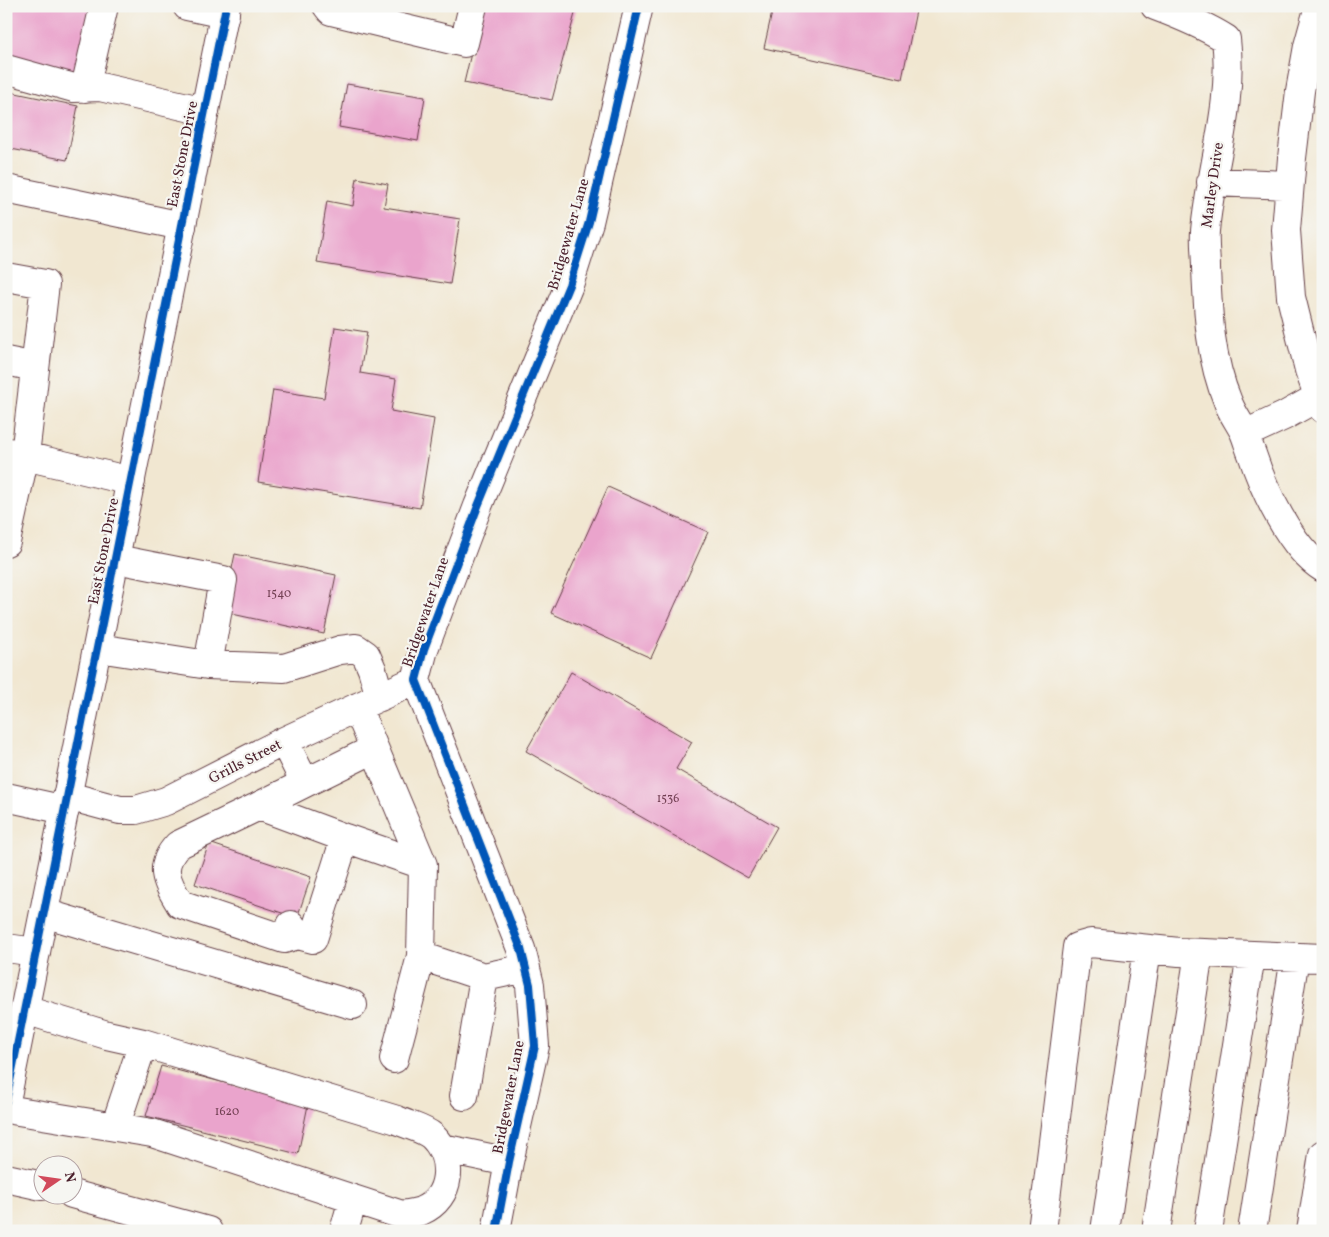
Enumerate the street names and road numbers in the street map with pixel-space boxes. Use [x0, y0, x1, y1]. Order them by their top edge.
street label: East Stone Drive [163, 99, 204, 209]
street label: Marley Drive [1197, 141, 1230, 229]
street label: Bridgewater Lane [543, 176, 595, 293]
street label: East Stone Drive [84, 496, 125, 606]
street label: Bridgewater Lane [398, 554, 455, 671]
street label: Grills Street [206, 735, 286, 790]
street label: Bridgewater Lane [488, 1039, 531, 1156]

